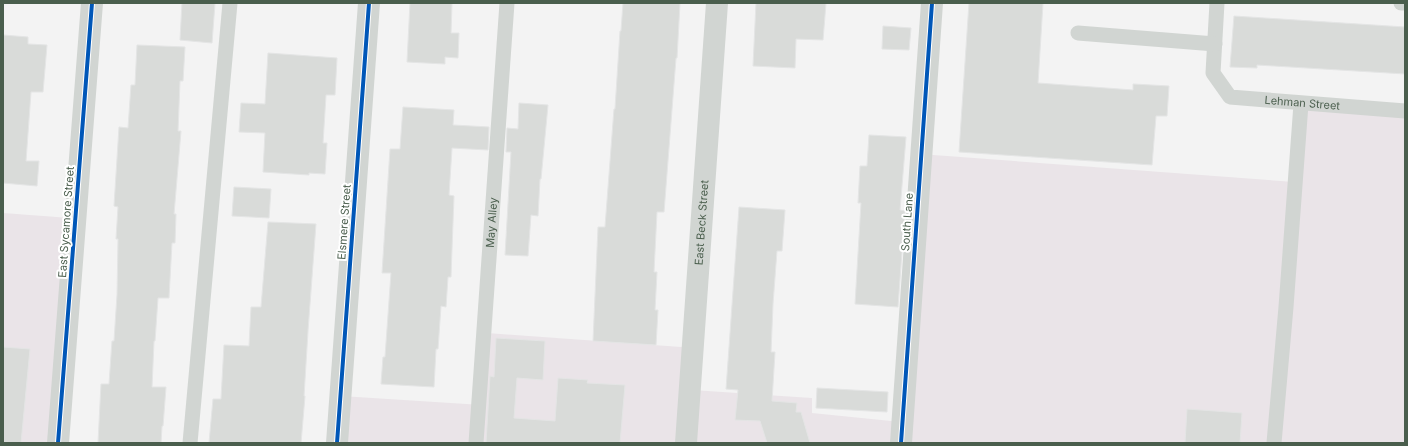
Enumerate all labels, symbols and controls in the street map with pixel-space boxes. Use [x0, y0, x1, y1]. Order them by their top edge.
street label: Lehman Street [1264, 93, 1341, 113]
street label: East Sycamore Street [55, 165, 77, 278]
street label: East Beck Street [692, 179, 712, 266]
street label: Elsmere Street [334, 183, 354, 260]
street label: South Lane [898, 192, 916, 252]
street label: May Alley [483, 197, 500, 248]

